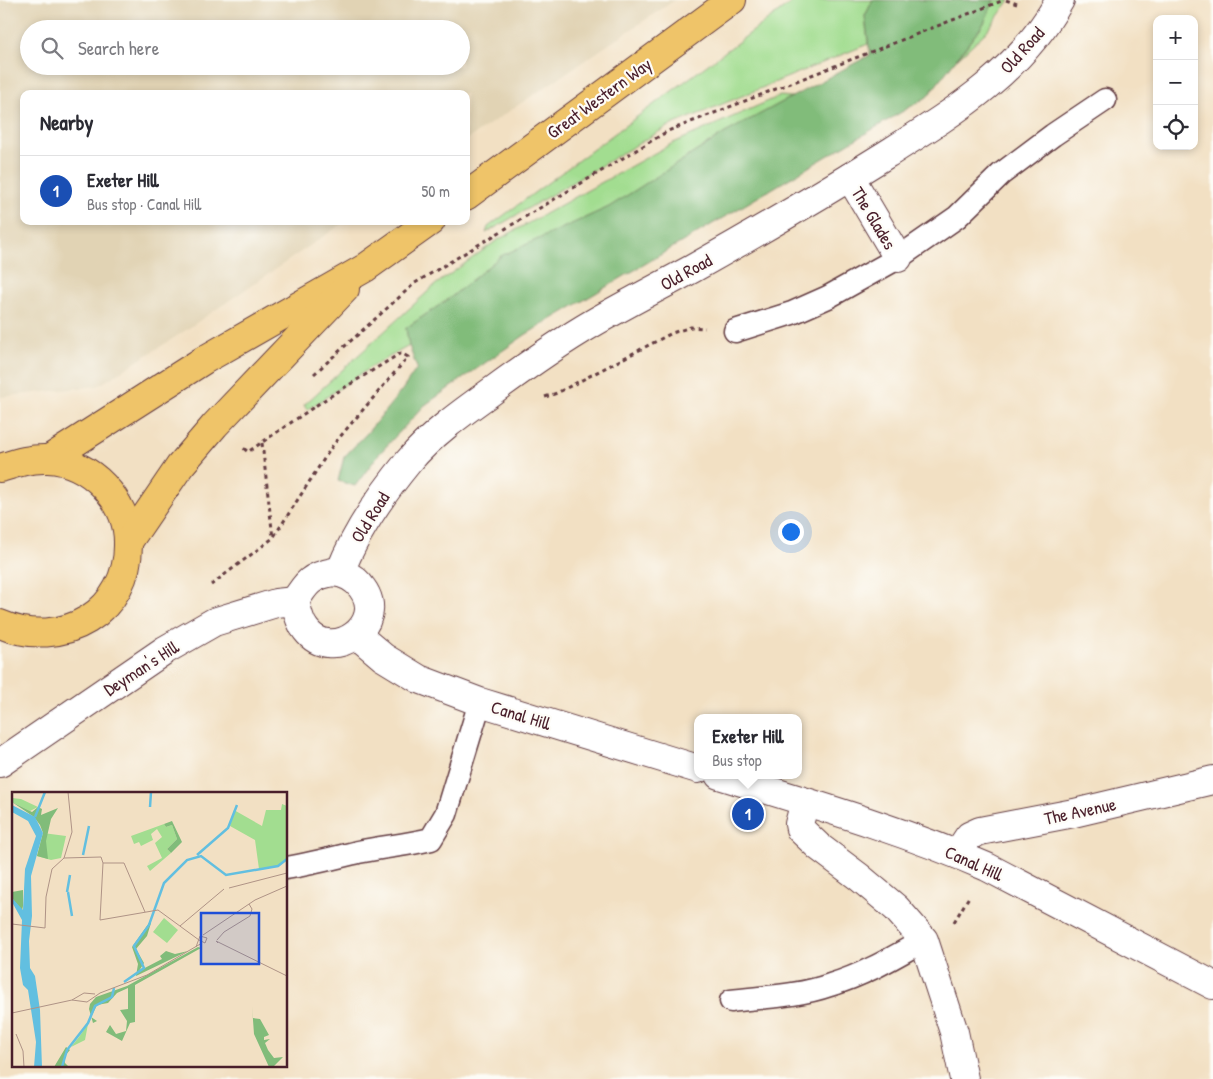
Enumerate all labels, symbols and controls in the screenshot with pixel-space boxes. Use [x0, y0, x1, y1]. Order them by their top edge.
map controls [1153, 15, 1198, 150]
button: + [1153, 15, 1198, 60]
search box [20, 20, 470, 75]
street label: Old Road [994, 21, 1050, 79]
icon: search [38, 34, 66, 62]
text: Search here [78, 35, 159, 61]
street label: Great Western Way [542, 51, 657, 144]
button: − [1153, 60, 1198, 105]
button: locate [1153, 105, 1198, 150]
text: Nearby [40, 108, 93, 137]
text: Exeter Hill [87, 167, 159, 193]
text: 1 [53, 180, 59, 202]
text: 50 m [422, 180, 450, 202]
street label: The Glades [846, 182, 902, 254]
text: Bus stop · Canal Hill [87, 193, 201, 215]
street label: Old Road [656, 248, 716, 296]
street label: Old Road [345, 487, 395, 547]
your location [778, 519, 804, 545]
street label: Deyman's Hill [99, 634, 184, 702]
street label: Canal Hill [488, 694, 554, 736]
popup [694, 714, 802, 779]
text: Exeter Hill [712, 723, 784, 749]
text: Bus stop [712, 749, 762, 771]
street label: The Avenue [1042, 791, 1118, 831]
inset map [12, 792, 288, 1066]
pin: 1 [732, 795, 764, 833]
street label: Canal Hill [941, 839, 1007, 887]

